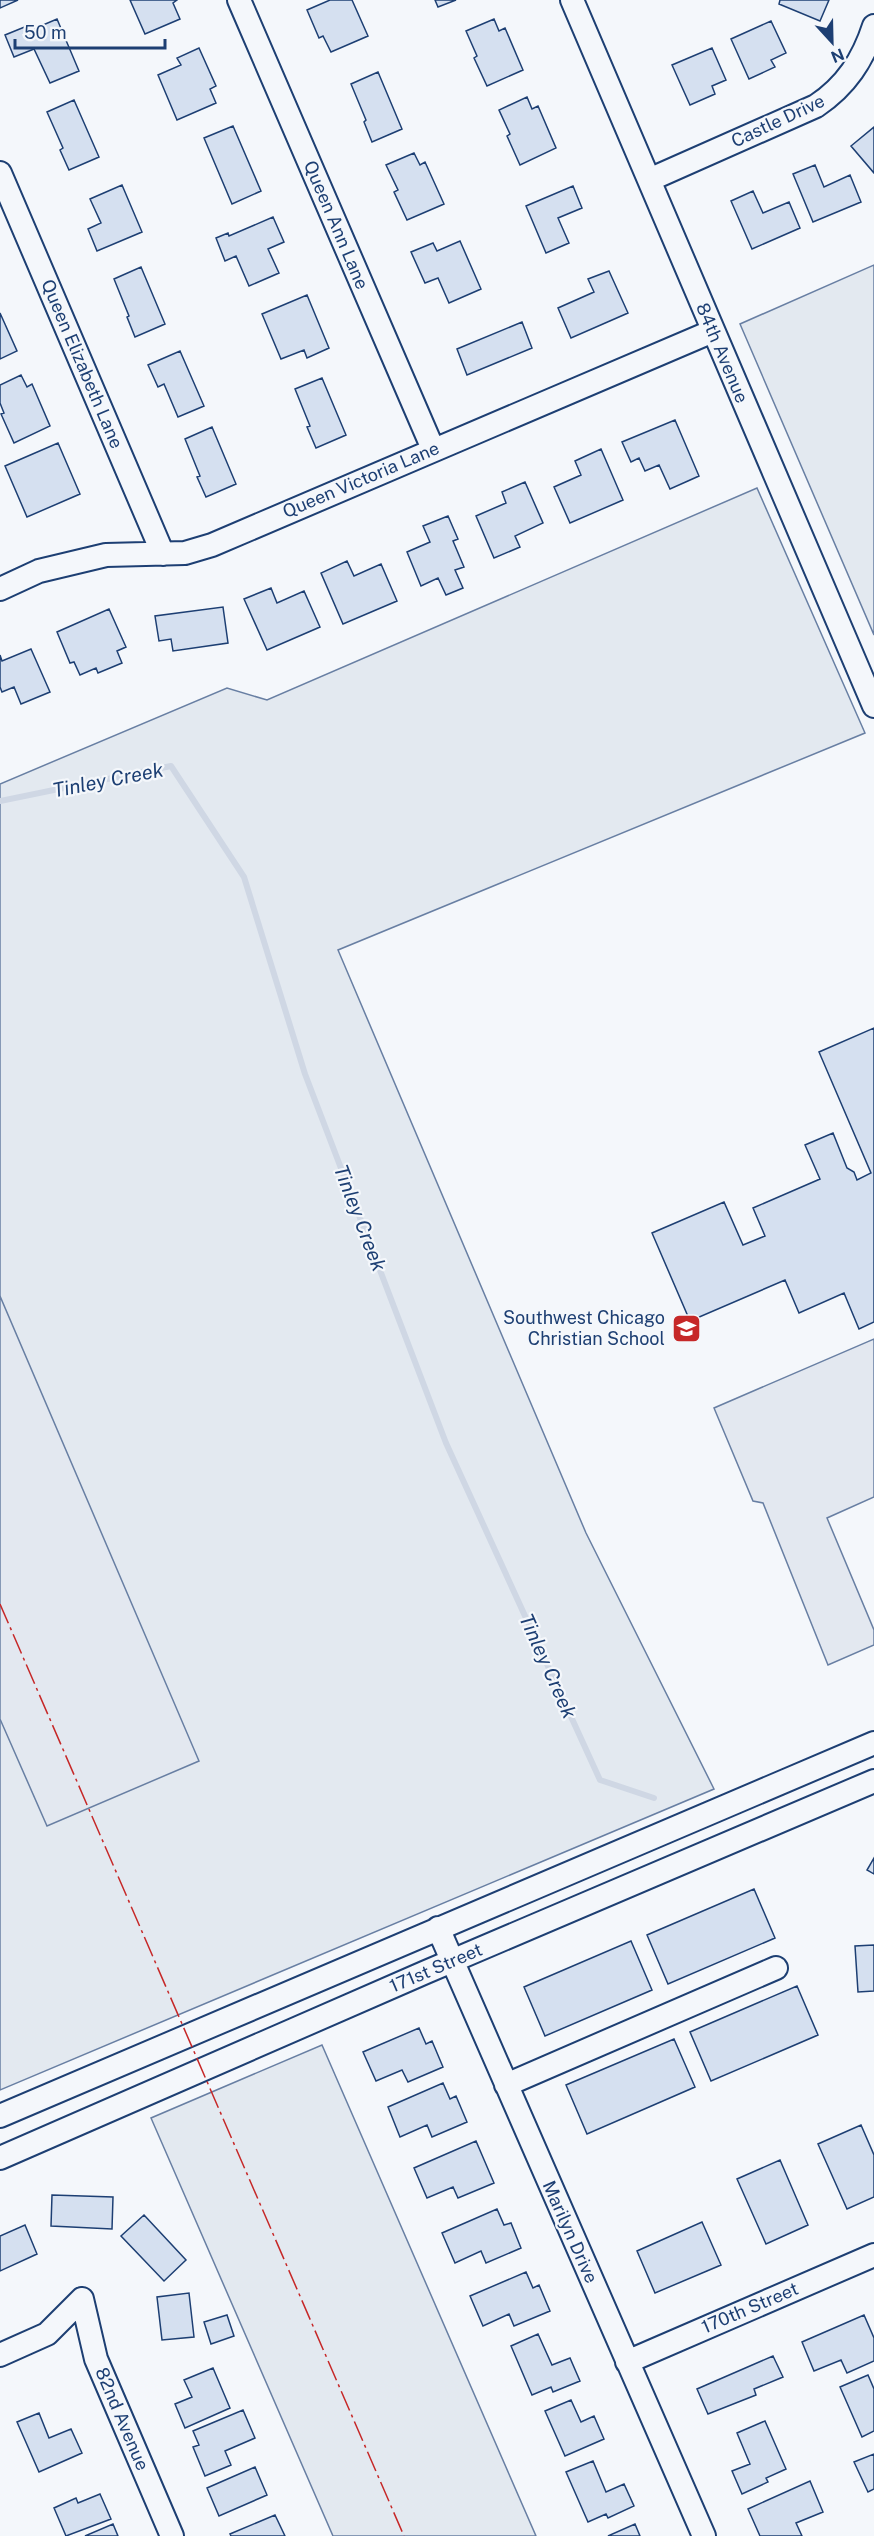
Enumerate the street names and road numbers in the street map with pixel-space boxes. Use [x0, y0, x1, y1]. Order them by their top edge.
street label: Castle Drive [728, 90, 828, 151]
street label: Queen Ann Lane [300, 157, 373, 292]
street label: Queen Elizabeth Lane [37, 276, 128, 451]
street label: 84th Avenue [692, 300, 753, 406]
street label: Queen Victoria Lane [279, 437, 442, 522]
street label: 171st Street [386, 1939, 485, 1996]
street label: Marilyn Drive [538, 2177, 602, 2286]
street label: 170th Street [698, 2278, 801, 2337]
street label: 82nd Avenue [91, 2364, 154, 2473]

